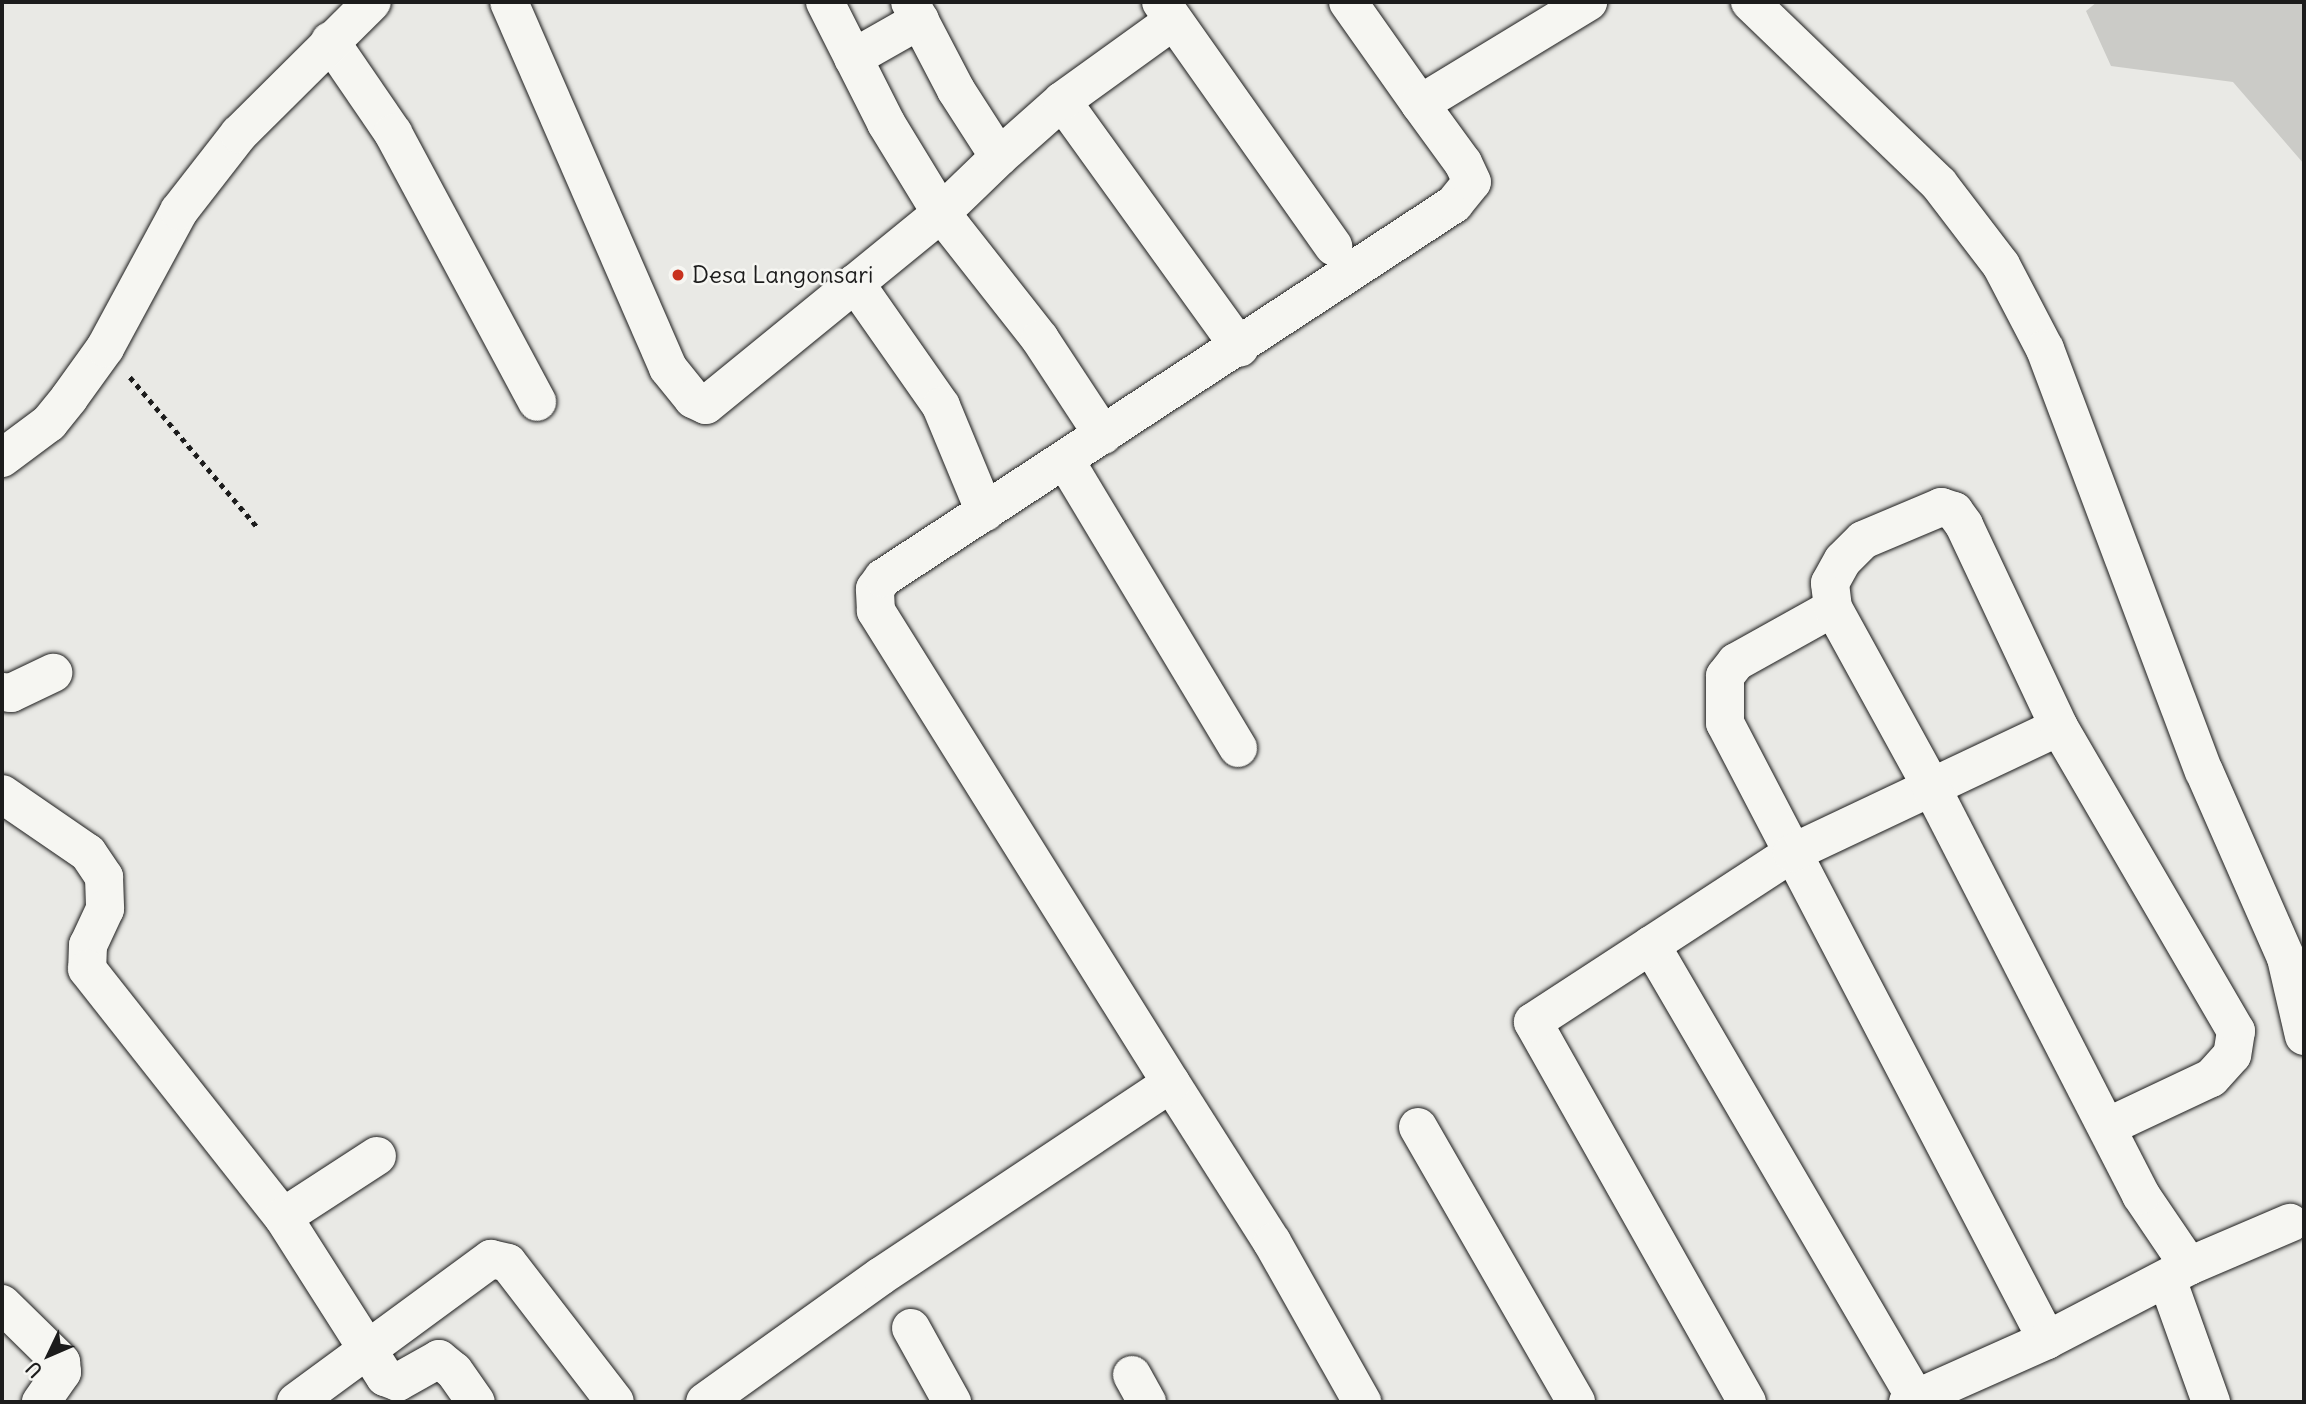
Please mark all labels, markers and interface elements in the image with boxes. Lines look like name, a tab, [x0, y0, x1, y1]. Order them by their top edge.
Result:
place label: Desa Langonsari	[692, 261, 873, 289]
marker: Desa Langonsari	[670, 267, 686, 283]
north arrow	[14, 1320, 84, 1390]
text: U	[21, 1357, 47, 1383]

